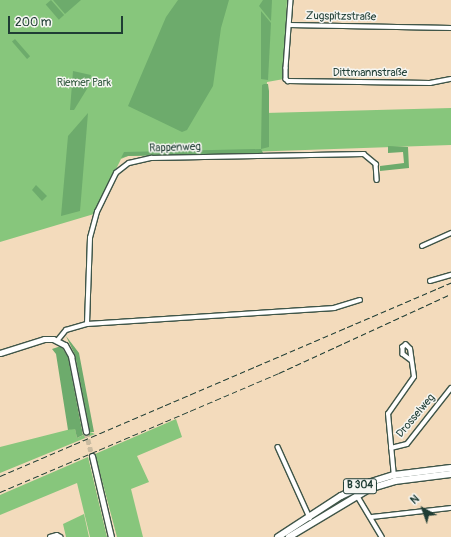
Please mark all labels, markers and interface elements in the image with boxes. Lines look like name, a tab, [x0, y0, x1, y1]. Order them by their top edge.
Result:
scale bar	[10, 8, 125, 34]
street label: Zugspitzstraße	[306, 10, 376, 24]
text: 200 m	[15, 15, 51, 30]
street label: Dittmannstraße	[333, 66, 407, 80]
park label: Riemer Park	[57, 76, 111, 90]
street label: Rappenweg	[149, 141, 201, 155]
street label: Drosselweg	[394, 392, 438, 440]
road number: B 304	[342, 478, 378, 494]
north arrow	[403, 489, 443, 529]
text: N	[408, 492, 422, 507]

